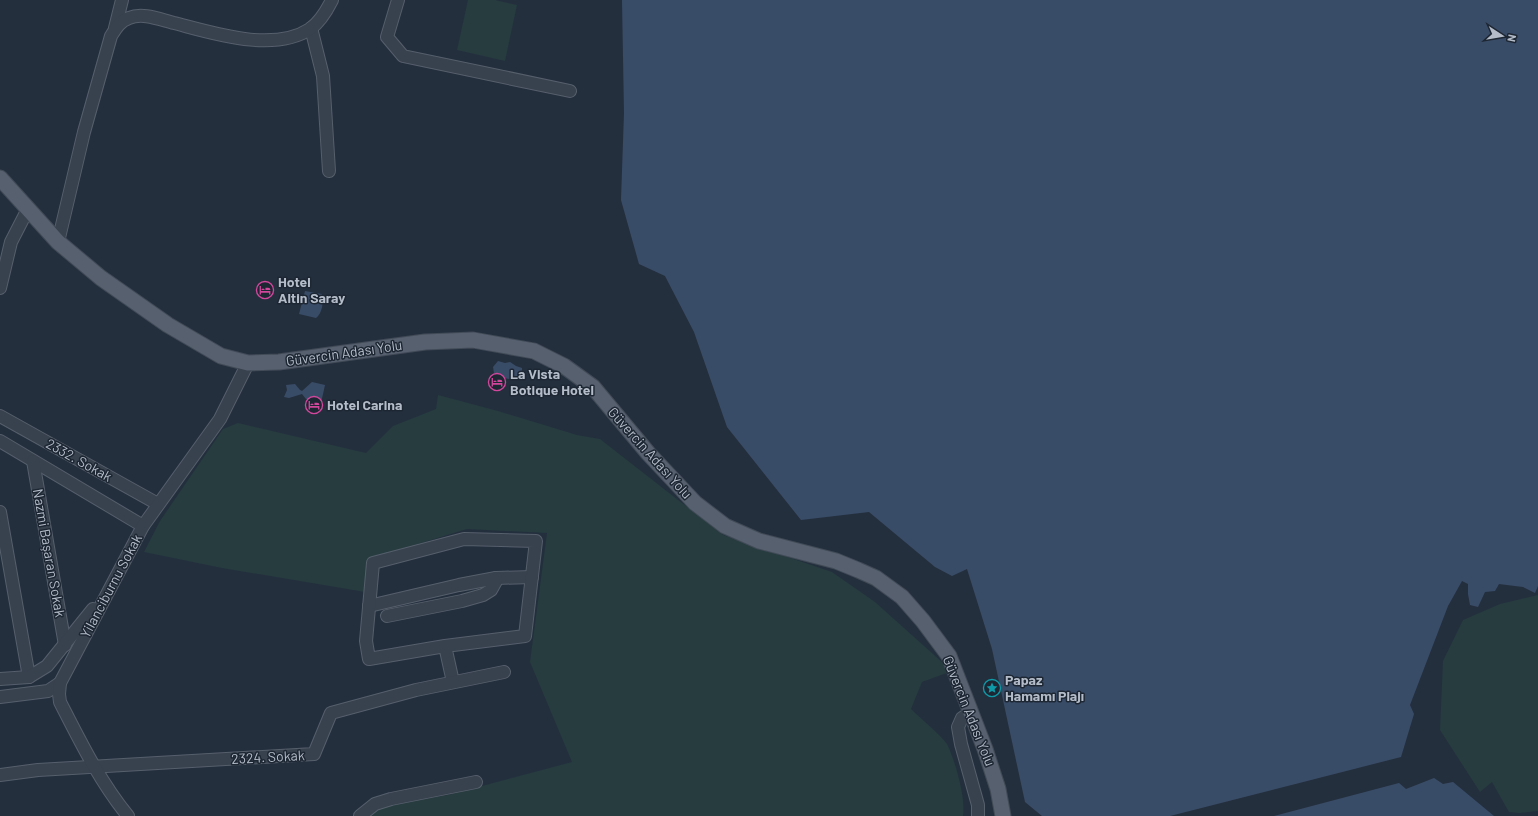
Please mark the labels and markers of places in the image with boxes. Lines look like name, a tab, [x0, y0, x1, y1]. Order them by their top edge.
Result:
place label: Hotel Altin Saray	[278, 273, 345, 306]
hotel icon: Hotel Altin Saray	[255, 280, 275, 300]
place label: La Vista Botique Hotel	[510, 365, 594, 398]
hotel icon: La Vista Botique Hotel	[487, 372, 507, 392]
hotel icon: Hotel Carina	[304, 395, 324, 415]
place label: Hotel Carina	[327, 396, 402, 413]
place label: Papaz Hamamı Plajı	[1005, 671, 1084, 704]
place icon: Papaz Hamamı Plajı	[982, 678, 1002, 698]

